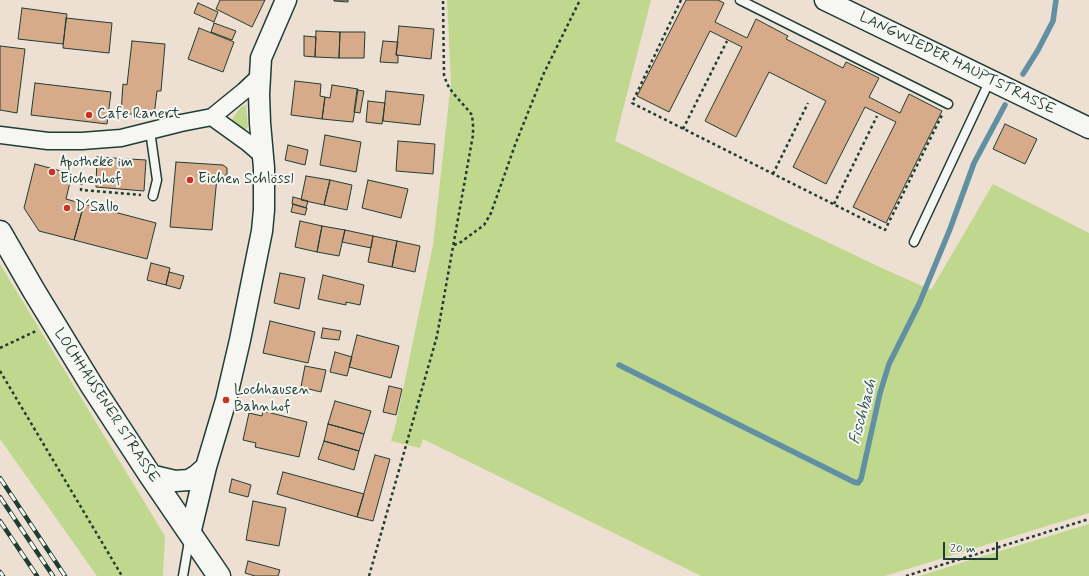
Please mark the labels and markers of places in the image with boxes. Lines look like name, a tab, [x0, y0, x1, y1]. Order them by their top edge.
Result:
place label: Cafe Ranert	[97, 106, 180, 124]
marker: Cafe Ranert	[84, 110, 94, 120]
place label: Apotheke im Eichenhof	[60, 154, 133, 189]
marker: Apotheke im Eichenhof	[47, 167, 57, 177]
place label: Eichen Schlössl	[198, 171, 293, 189]
marker: Eichen Schlössl	[185, 175, 195, 185]
place label: D´Sallo	[75, 199, 119, 217]
marker: D´Sallo	[62, 203, 72, 213]
place label: Lochhausen Bahnhof	[234, 382, 311, 417]
marker: Lochhausen Bahnhof	[221, 395, 231, 405]

